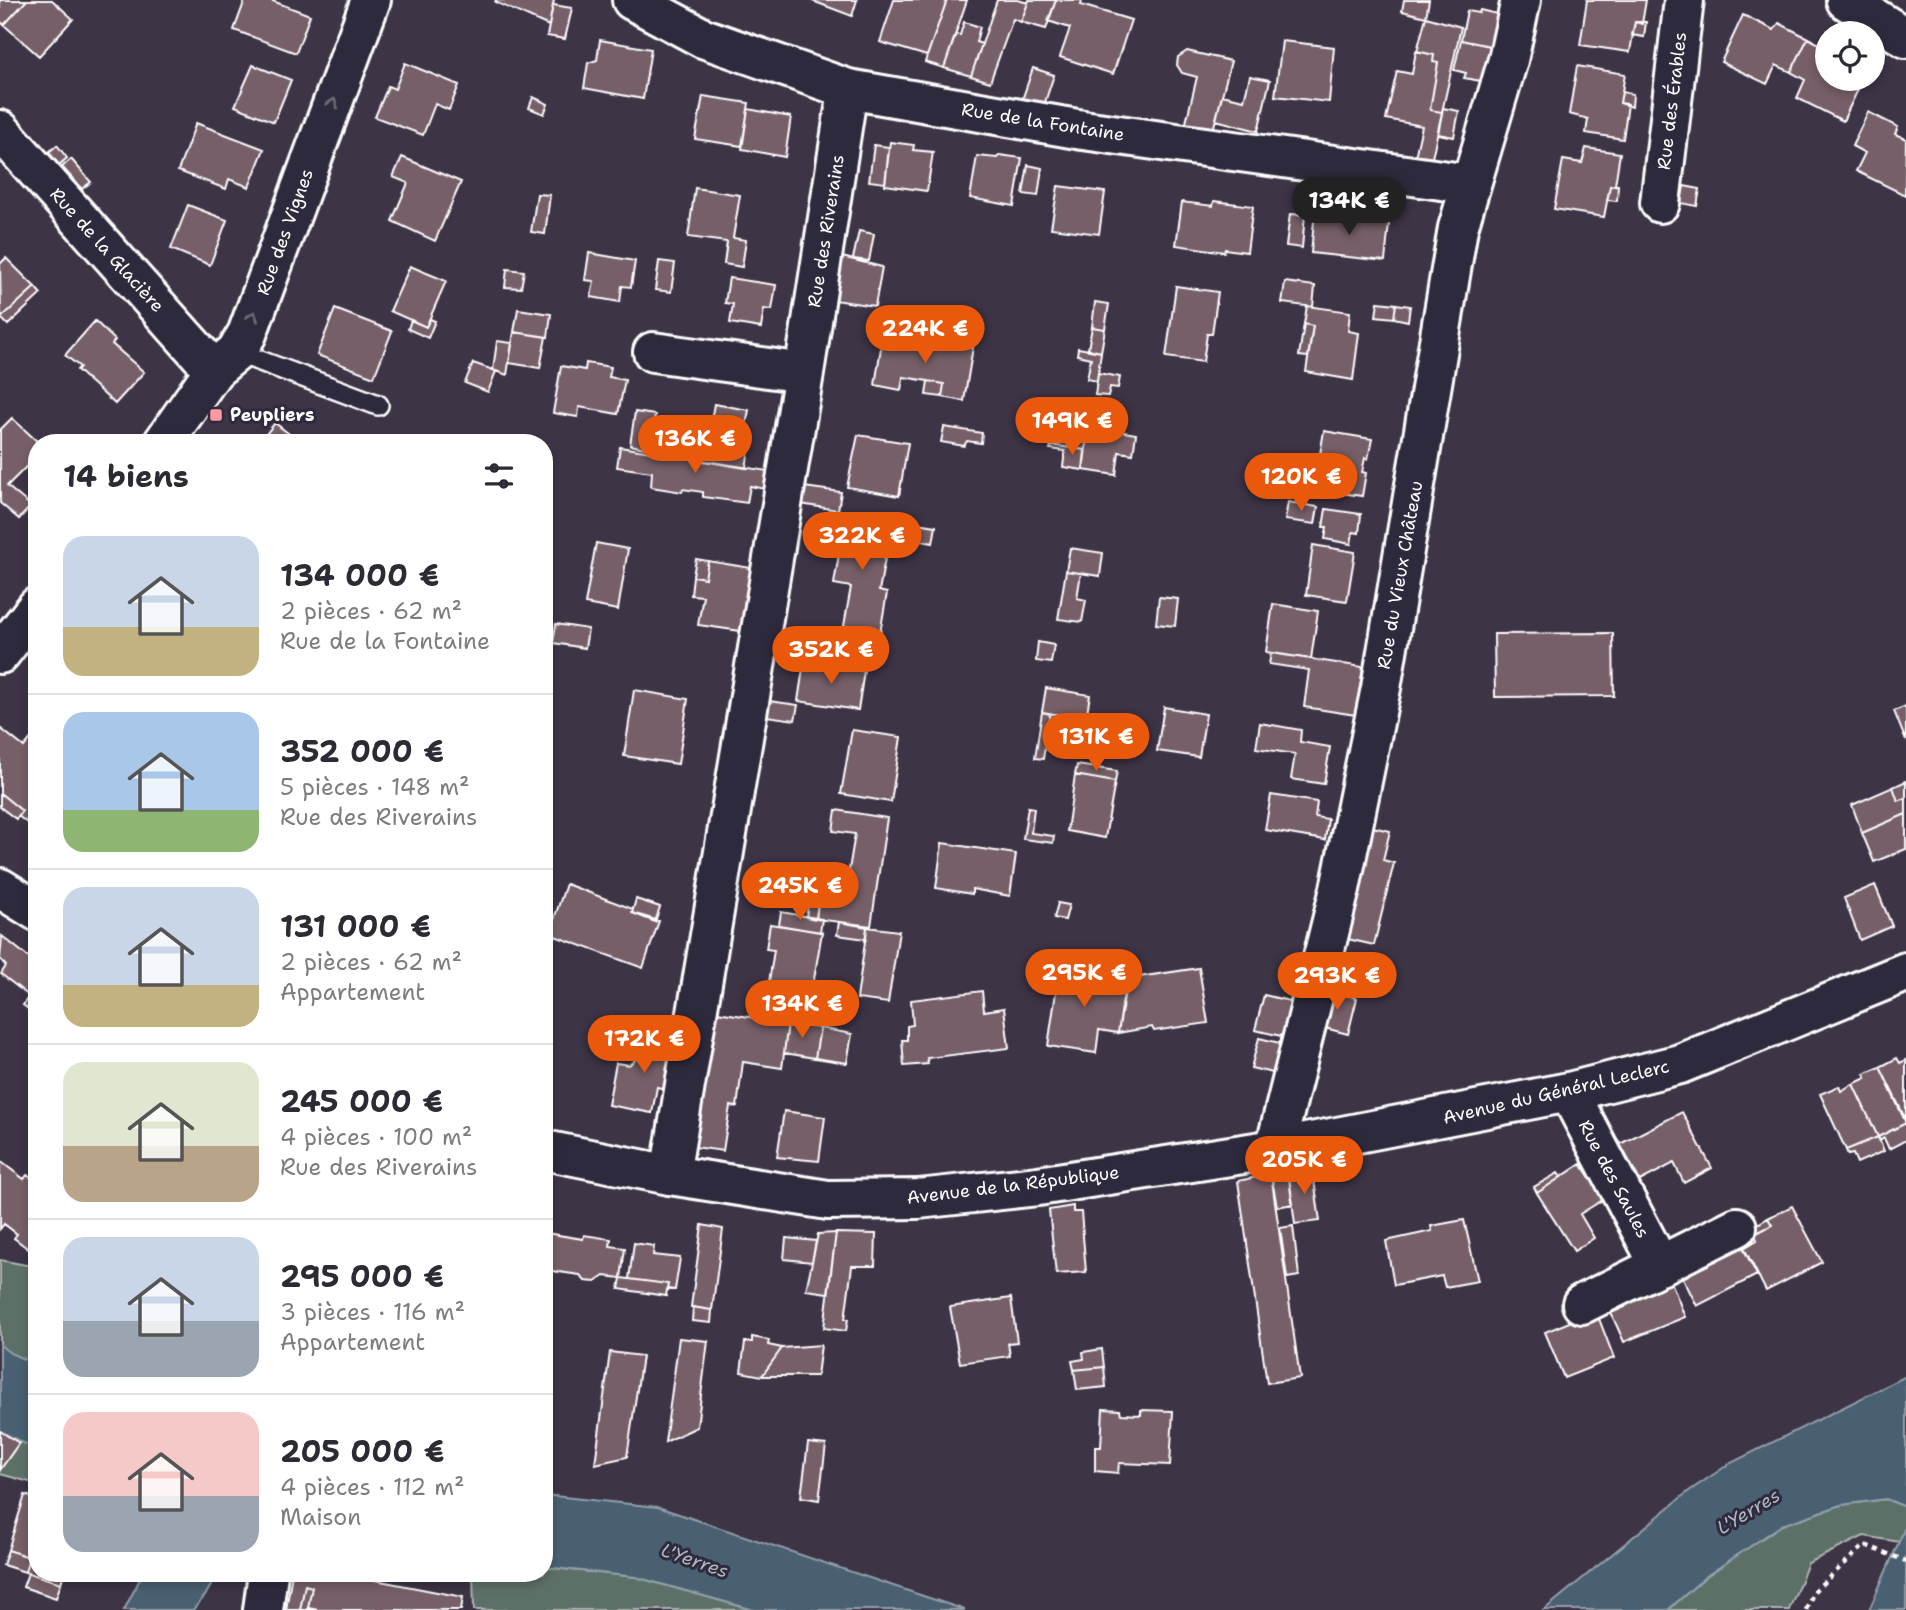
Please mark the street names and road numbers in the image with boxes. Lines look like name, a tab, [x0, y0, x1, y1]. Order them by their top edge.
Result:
street label: Rue des Érables	[1652, 31, 1692, 171]
street label: Rue de la Fontaine	[960, 97, 1126, 147]
street label: Rue des Riverains	[802, 153, 850, 309]
street label: Rue des Vignes	[251, 166, 319, 298]
street label: Rue de la Glacière	[45, 183, 169, 317]
street label: Rue du Vieux Château	[1372, 479, 1428, 671]
street label: Avenue du Général Leclerc	[1440, 1054, 1672, 1130]
street label: Rue des Saules	[1573, 1116, 1655, 1242]
street label: Avenue de la République	[905, 1160, 1121, 1210]

